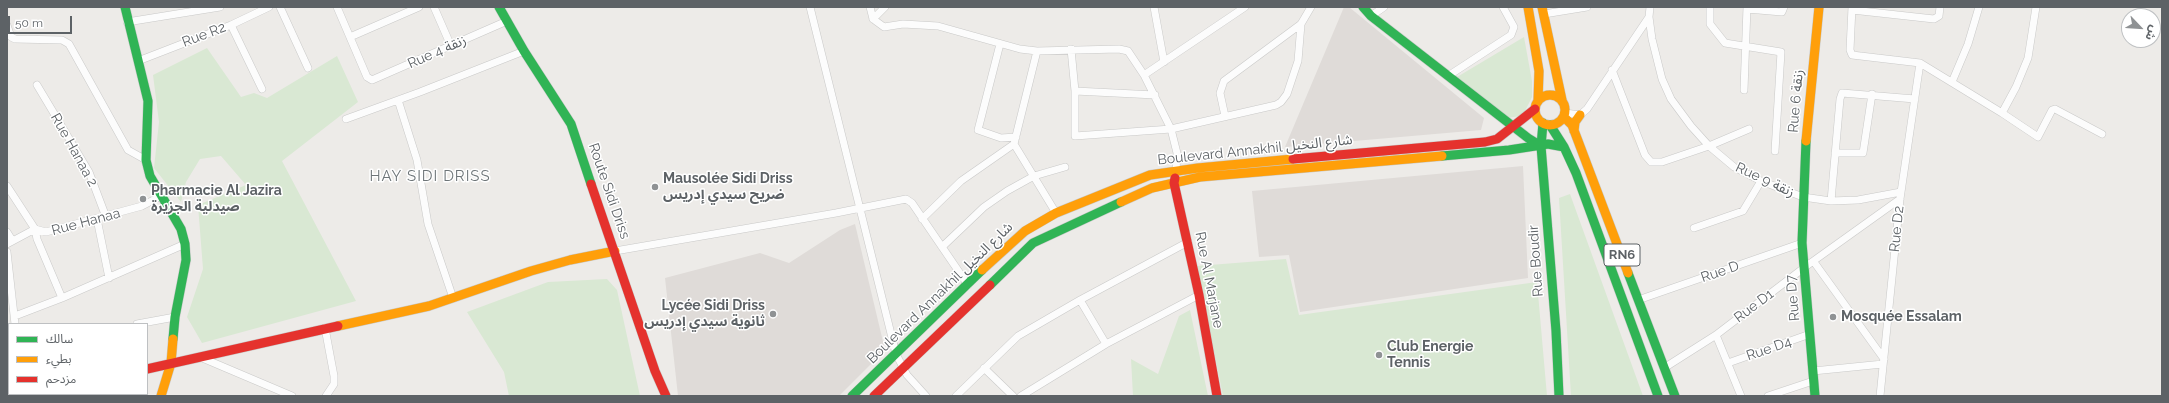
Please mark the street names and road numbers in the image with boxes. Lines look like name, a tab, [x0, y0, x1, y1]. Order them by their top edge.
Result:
street label: Rue R2	[180, 19, 228, 51]
street label: Rue 4 زنقة	[405, 32, 469, 72]
street label: Rue 6 زنقة	[1785, 69, 1807, 133]
street label: Rue Hanaa 2	[47, 110, 101, 190]
street label: Boulevard Annakhil شارع النخيل	[1157, 131, 1353, 169]
street label: Route Sidi Driss	[585, 141, 633, 241]
street label: Rue 9 زنقة	[1733, 159, 1797, 201]
street label: Rue Hanaa	[50, 205, 122, 239]
street label: Rue D2	[1886, 205, 1908, 253]
street label: Boulevard Annakhil شارع النخيل	[864, 219, 1016, 367]
street label: Rue Boudir	[1525, 225, 1547, 297]
street label: Rue Al Marjane	[1191, 230, 1227, 330]
road number: RN6	[1604, 244, 1640, 266]
street label: Rue D	[1699, 258, 1741, 286]
street label: Rue D7	[1783, 274, 1803, 322]
street label: Rue D1	[1731, 286, 1777, 326]
street label: Rue D4	[1744, 333, 1794, 365]

